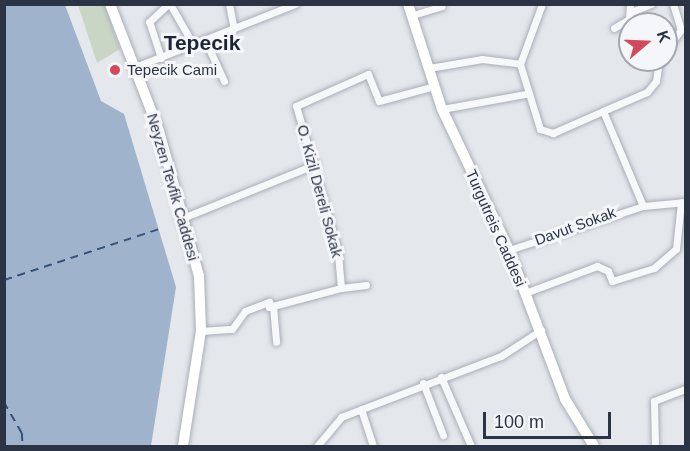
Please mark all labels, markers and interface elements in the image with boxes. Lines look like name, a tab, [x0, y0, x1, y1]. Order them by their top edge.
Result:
north arrow	[618, 12, 678, 72]
text: K	[654, 28, 674, 45]
district label: Tepecik	[164, 30, 240, 56]
place label: Tepecik Cami	[127, 61, 217, 79]
marker: Tepecik Cami	[108, 63, 122, 77]
street label: Neyzen Tevfik Caddesi	[143, 111, 203, 263]
street label: O. Kizil Dereli Sokak	[294, 123, 346, 259]
street label: Turgutreis Caddesi	[462, 167, 530, 289]
street label: Davut Sokak	[532, 203, 618, 249]
scale bar	[486, 400, 614, 438]
text: 100 m	[494, 412, 544, 432]

